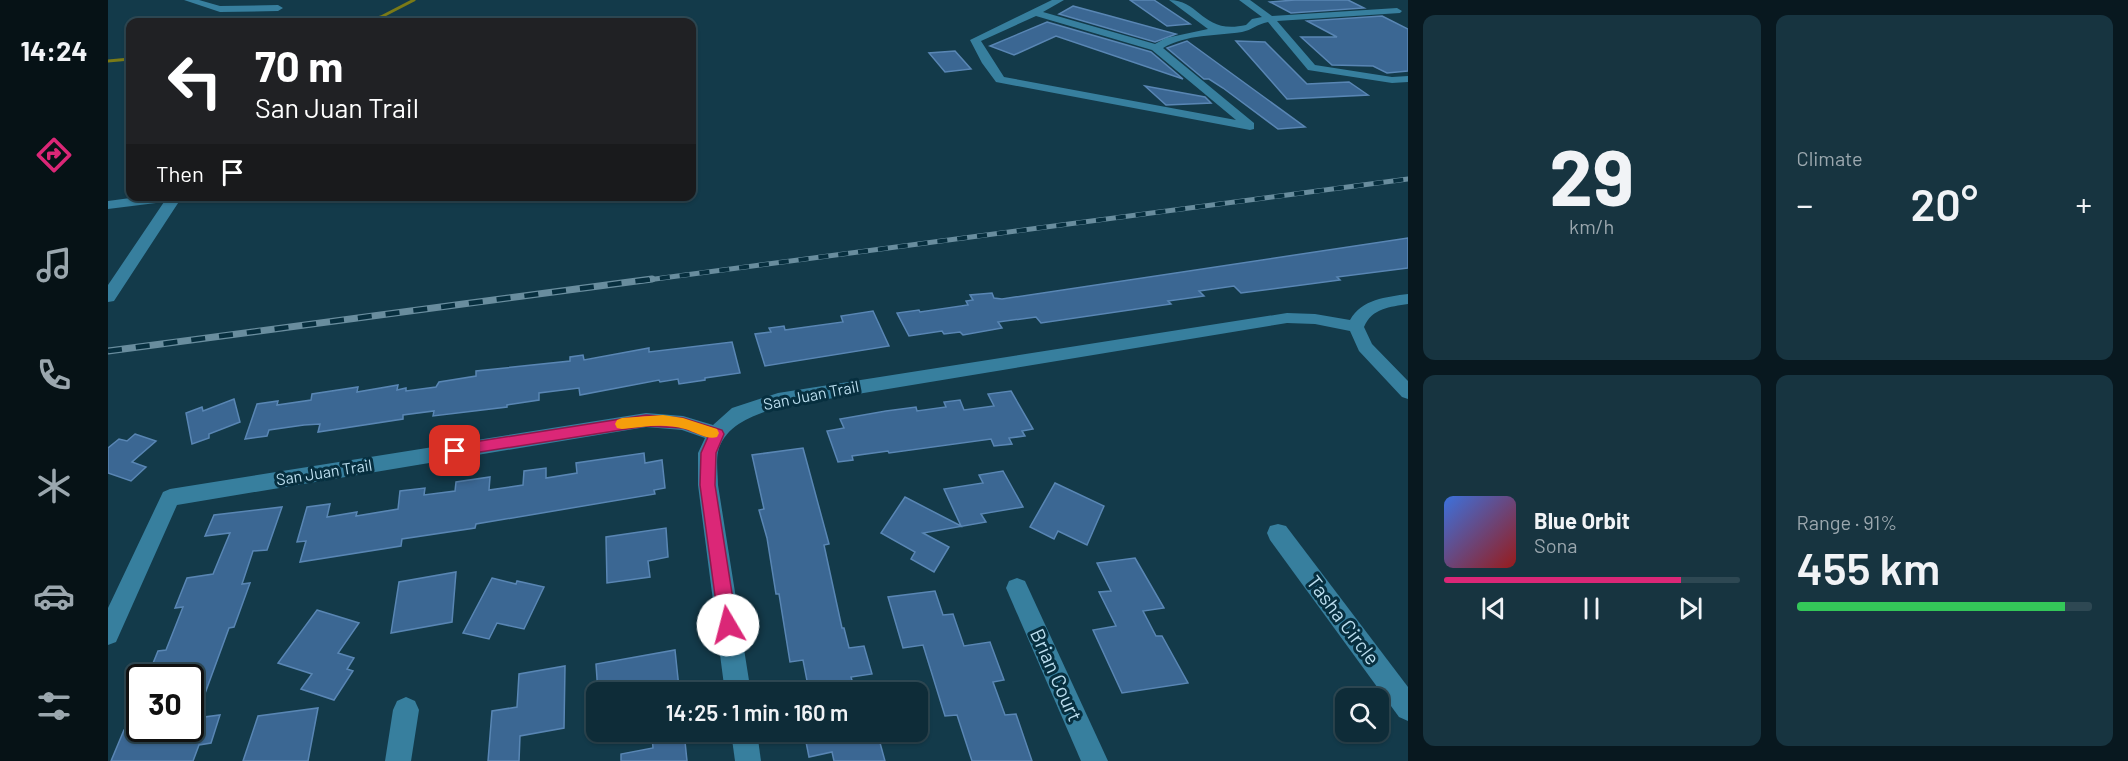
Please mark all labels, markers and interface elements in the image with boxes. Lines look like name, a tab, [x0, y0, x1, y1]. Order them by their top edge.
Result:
text: 14:24	[20, 34, 88, 66]
text: 70 m	[255, 40, 343, 90]
icon: left	[156, 42, 234, 120]
text: San Juan Trail	[255, 91, 419, 123]
text: 29	[1549, 128, 1634, 222]
icon: directions	[33, 134, 75, 176]
text: Climate	[1797, 146, 1863, 170]
icon: arrive	[216, 156, 249, 189]
text: Then	[156, 160, 204, 186]
text: 20°	[1911, 176, 1978, 230]
text: −	[1797, 184, 1813, 224]
text: +	[2076, 184, 2092, 224]
text: km/h	[1569, 214, 1614, 238]
icon: music	[33, 244, 75, 286]
icon: phone	[33, 354, 75, 396]
street label: San Juan Trail	[761, 376, 860, 413]
pin	[429, 425, 480, 476]
icon: arrive	[438, 434, 471, 467]
street label: San Juan Trail	[274, 455, 373, 488]
icon: climate	[33, 465, 75, 507]
text: Blue Orbit	[1534, 507, 1630, 533]
text: Range · 91%	[1797, 510, 1897, 534]
text: Sona	[1534, 533, 1578, 557]
text: 455 km	[1797, 540, 1940, 594]
street label: Tasha Circle	[1302, 570, 1385, 669]
icon: car	[33, 575, 75, 617]
icon: previous	[1477, 592, 1510, 625]
icon: pause	[1575, 592, 1608, 625]
icon: next	[1674, 592, 1707, 625]
position arrow	[696, 593, 760, 657]
street label: Brian Court	[1026, 625, 1088, 724]
speed limit sign: 30	[126, 664, 204, 742]
icon: filters	[33, 685, 75, 727]
map controls	[1335, 688, 1389, 742]
button: search	[1335, 688, 1389, 742]
text: 14:25 · 1 min · 160 m	[666, 699, 848, 725]

